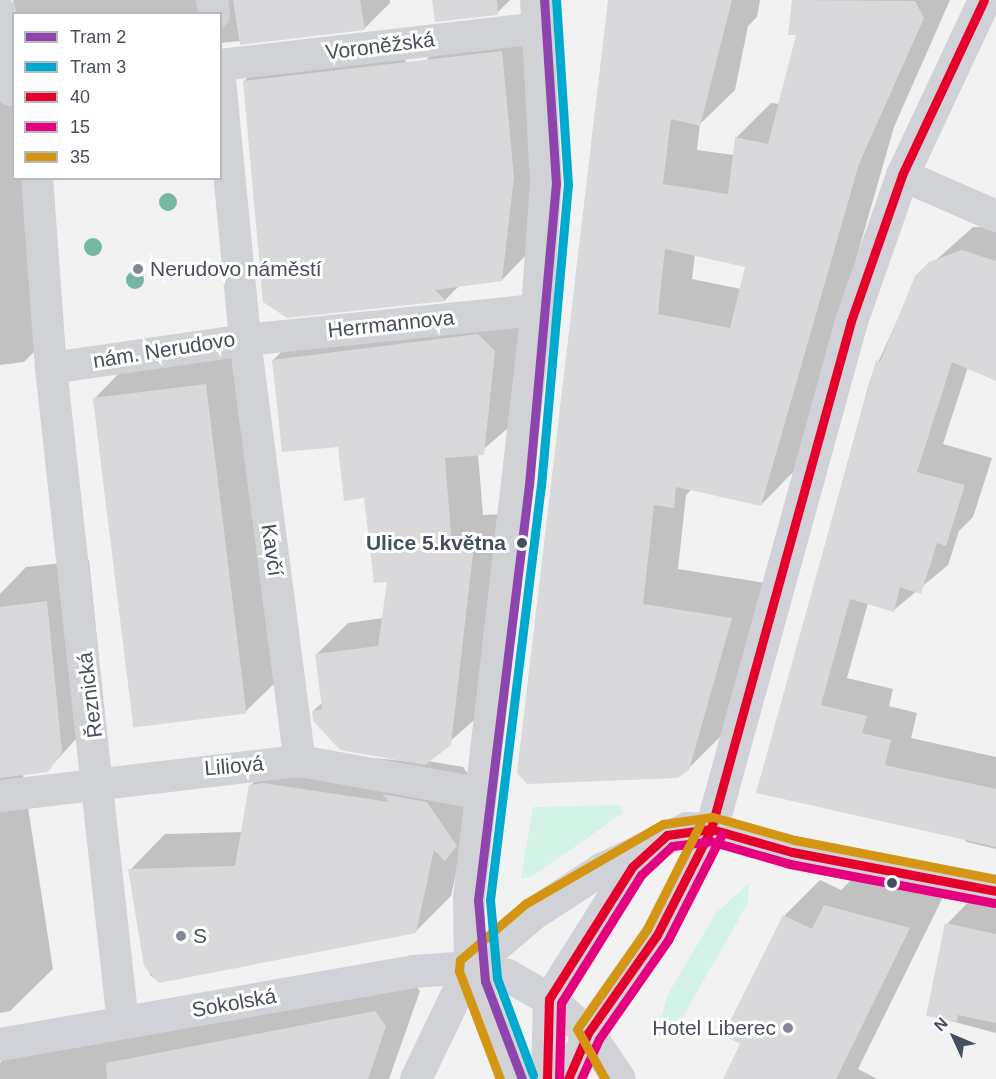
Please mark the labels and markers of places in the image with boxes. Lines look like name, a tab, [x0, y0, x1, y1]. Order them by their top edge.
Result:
place label: Nerudovo náměstí	[150, 256, 322, 282]
marker: Nerudovo náměstí	[131, 262, 145, 276]
place label: Ulice 5.května	[366, 530, 506, 556]
marker: Ulice 5.května	[511, 532, 533, 554]
unlabelled marker	[886, 877, 898, 889]
place label: S	[193, 923, 207, 949]
marker: S	[174, 929, 188, 943]
place label: Hotel Liberec	[652, 1015, 776, 1041]
marker: Hotel Liberec	[781, 1021, 795, 1035]

